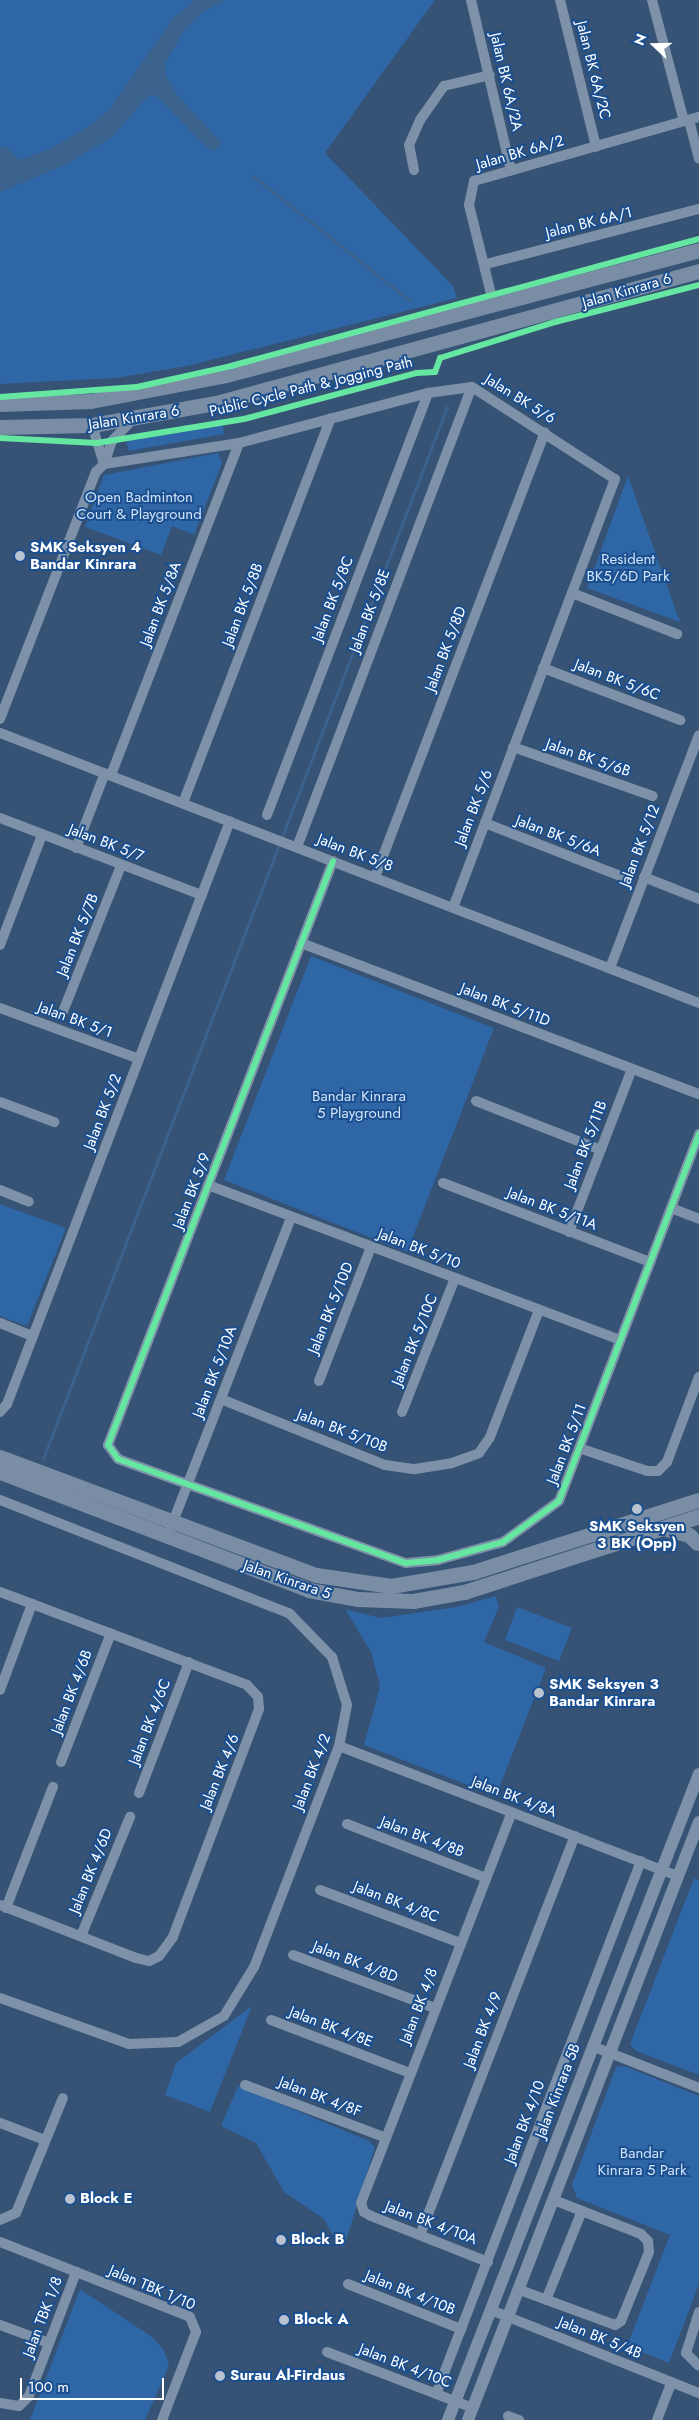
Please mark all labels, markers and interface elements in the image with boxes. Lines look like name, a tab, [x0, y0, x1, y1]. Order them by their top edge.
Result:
street label: Jalan BK 6A/2C	[572, 19, 614, 121]
north arrow	[629, 20, 679, 70]
street label: Jalan BK 6A/2A	[486, 31, 526, 133]
text: N	[629, 31, 651, 48]
street label: Jalan BK 6A/2	[474, 132, 566, 174]
street label: Jalan BK 6A/1	[544, 204, 634, 242]
street label: Jalan Kinrara 6	[580, 270, 674, 312]
street label: Public Cycle Path & Jogging Path	[208, 353, 414, 421]
street label: Jalan BK 5/6	[481, 370, 559, 428]
street label: Jalan Kinrara 6	[87, 402, 181, 434]
park label: Open Badminton Court & Playground	[76, 488, 202, 523]
place label: SMK Seksyen 4 Bandar Kinrara	[30, 538, 141, 573]
marker: SMK Seksyen 4 Bandar Kinrara	[14, 550, 26, 562]
park label: Resident BK5/6D Park	[586, 550, 670, 585]
street label: Jalan BK 5/8C	[308, 554, 358, 644]
street label: Jalan BK 5/8A	[137, 559, 185, 649]
street label: Jalan BK 5/8B	[219, 561, 267, 649]
street label: Jalan BK 5/8E	[346, 567, 394, 655]
street label: Jalan BK 5/8D	[422, 604, 470, 694]
street label: Jalan BK 5/6C	[572, 655, 662, 705]
street label: Jalan BK 5/6B	[543, 735, 633, 781]
street label: Jalan BK 5/6	[451, 767, 497, 849]
street label: Jalan BK 5/12	[616, 802, 664, 890]
street label: Jalan BK 5/6A	[513, 811, 603, 861]
street label: Jalan BK 5/7	[66, 820, 146, 866]
street label: Jalan BK 5/8	[315, 830, 395, 876]
street label: Jalan BK 5/7B	[53, 891, 103, 979]
street label: Jalan BK 5/11D	[457, 980, 553, 1030]
street label: Jalan BK 5/1	[35, 998, 115, 1042]
street label: Jalan BK 5/2	[80, 1071, 126, 1153]
park label: Bandar Kinrara 5 Playground	[312, 1087, 406, 1122]
street label: Jalan BK 5/11B	[561, 1098, 611, 1192]
street label: Jalan BK 5/9	[169, 1150, 215, 1232]
street label: Jalan BK 5/11A	[505, 1184, 599, 1234]
street label: Jalan BK 5/10	[375, 1225, 463, 1273]
street label: Jalan BK 5/10D	[304, 1260, 358, 1356]
street label: Jalan BK 5/10C	[388, 1291, 442, 1389]
street label: Jalan BK 5/10A	[189, 1323, 241, 1421]
street label: Jalan BK 5/11	[543, 1401, 591, 1487]
street label: Jalan BK 5/10B	[294, 1405, 390, 1457]
marker: SMK Seksyen 3 BK (Opp)	[631, 1503, 643, 1515]
place label: SMK Seksyen 3 BK (Opp)	[589, 1517, 685, 1552]
street label: Jalan Kinrara 5	[241, 1557, 333, 1603]
street label: Jalan BK 4/6B	[48, 1647, 96, 1737]
place label: SMK Seksyen 3 Bandar Kinrara	[549, 1675, 659, 1710]
street label: Jalan BK 4/6C	[125, 1676, 175, 1768]
marker: SMK Seksyen 3 Bandar Kinrara	[533, 1687, 545, 1699]
street label: Jalan BK 4/6	[197, 1731, 243, 1813]
street label: Jalan BK 4/2	[289, 1731, 335, 1813]
street label: Jalan BK 4/8A	[469, 1773, 559, 1821]
street label: Jalan BK 4/8B	[378, 1813, 466, 1861]
street label: Jalan BK 4/6D	[66, 1826, 116, 1916]
street label: Jalan BK 4/8C	[351, 1877, 441, 1927]
street label: Jalan BK 4/8D	[310, 1937, 400, 1987]
street label: Jalan BK 4/8	[396, 1965, 442, 2047]
street label: Jalan BK 4/9	[460, 1989, 506, 2071]
street label: Jalan BK 4/8E	[287, 2003, 375, 2051]
street label: Jalan Kinrara 5B	[532, 2041, 584, 2141]
street label: Jalan BK 4/8F	[276, 2073, 364, 2121]
street label: Jalan BK 4/10	[501, 2078, 549, 2166]
park label: Bandar Kinrara 5 Park	[597, 2144, 687, 2179]
place label: Block E	[80, 2190, 132, 2208]
marker: Block E	[64, 2193, 76, 2205]
street label: Jalan BK 4/10A	[382, 2197, 480, 2249]
place label: Block B	[291, 2231, 344, 2249]
marker: Block B	[275, 2234, 287, 2246]
street label: Jalan TBK 1/10	[106, 2262, 198, 2314]
street label: Jalan BK 4/10B	[362, 2267, 458, 2319]
street label: Jalan TBK 1/8	[19, 2274, 67, 2360]
place label: Block A	[294, 2311, 348, 2329]
street label: Jalan BK 5/4B	[556, 2313, 644, 2363]
marker: Block A	[278, 2314, 290, 2326]
street label: Jalan BK 4/10C	[356, 2340, 454, 2392]
place label: Surau Al-Firdaus	[230, 2367, 345, 2385]
scale bar	[22, 2368, 166, 2400]
marker: Surau Al-Firdaus	[214, 2370, 226, 2382]
text: 100 m	[28, 2376, 69, 2398]

